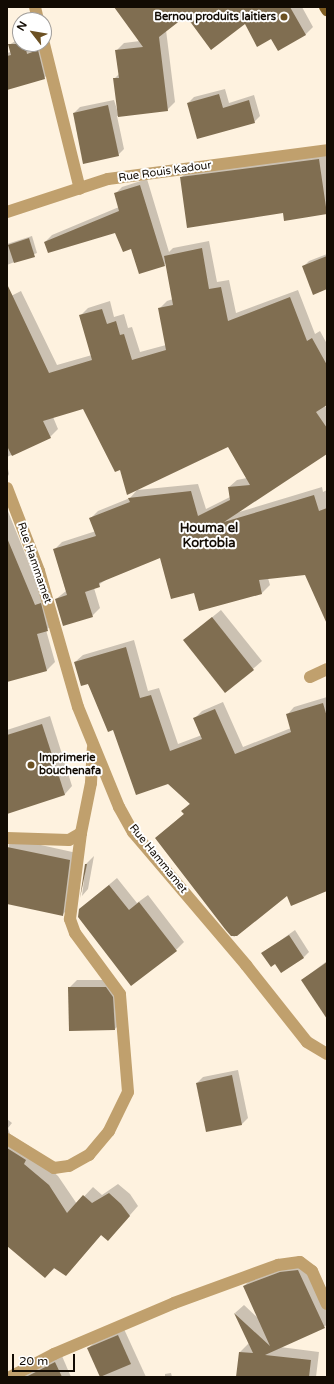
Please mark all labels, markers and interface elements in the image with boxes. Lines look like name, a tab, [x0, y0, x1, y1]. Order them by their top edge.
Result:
place label: Bernou produits laitiers	[154, 10, 276, 24]
north arrow	[12, 12, 52, 52]
marker: Bernou produits laitiers	[279, 12, 289, 22]
text: N	[14, 19, 30, 33]
street label: Rue Rouis Kadour	[118, 159, 212, 185]
street label: Rue Hammamet	[14, 521, 54, 605]
district label: Houma el Kortobia	[180, 521, 238, 552]
place label: Imprimerie bouchenafa	[39, 752, 101, 778]
marker: Imprimerie bouchenafa	[26, 760, 36, 770]
street label: Rue Hammamet	[126, 822, 190, 896]
scale bar	[14, 1346, 77, 1372]
text: 20 m	[19, 1354, 48, 1368]

